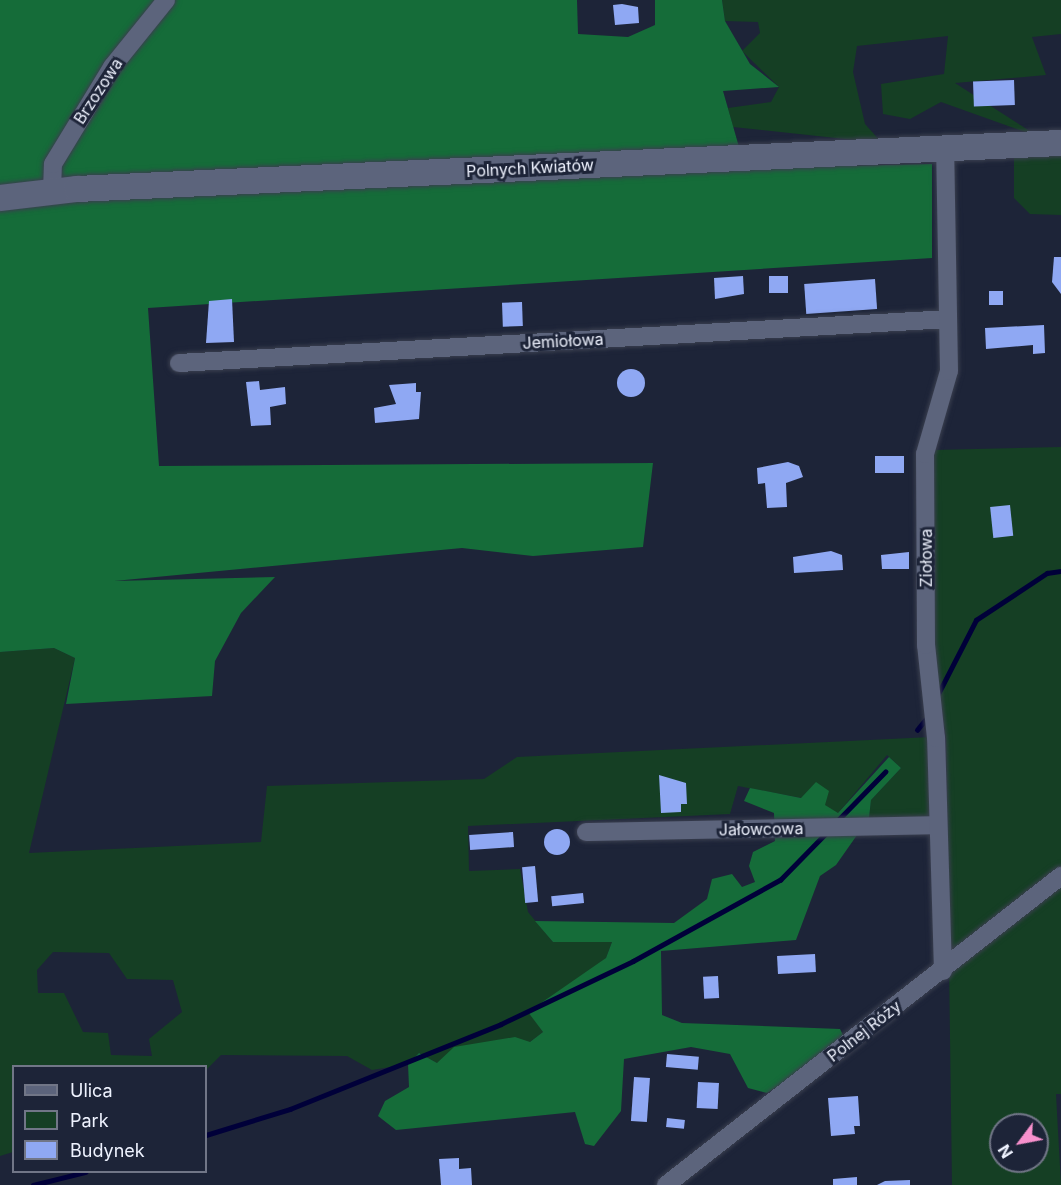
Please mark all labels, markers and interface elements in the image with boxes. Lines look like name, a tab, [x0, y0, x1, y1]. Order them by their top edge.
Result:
street label: Brzozowa	[70, 55, 126, 127]
street label: Polnych Kwiatów	[466, 155, 594, 181]
street label: Jemiołowa	[522, 329, 604, 353]
street label: Ziołowa	[916, 529, 936, 587]
street label: Jałowcowa	[719, 819, 803, 839]
street label: Polnej Róży	[823, 996, 905, 1066]
legend	[12, 1065, 207, 1173]
text: Ulica	[70, 1080, 113, 1101]
text: Park	[70, 1110, 109, 1131]
north arrow	[989, 1113, 1049, 1173]
text: Budynek	[70, 1140, 145, 1161]
text: N	[994, 1141, 1017, 1162]

